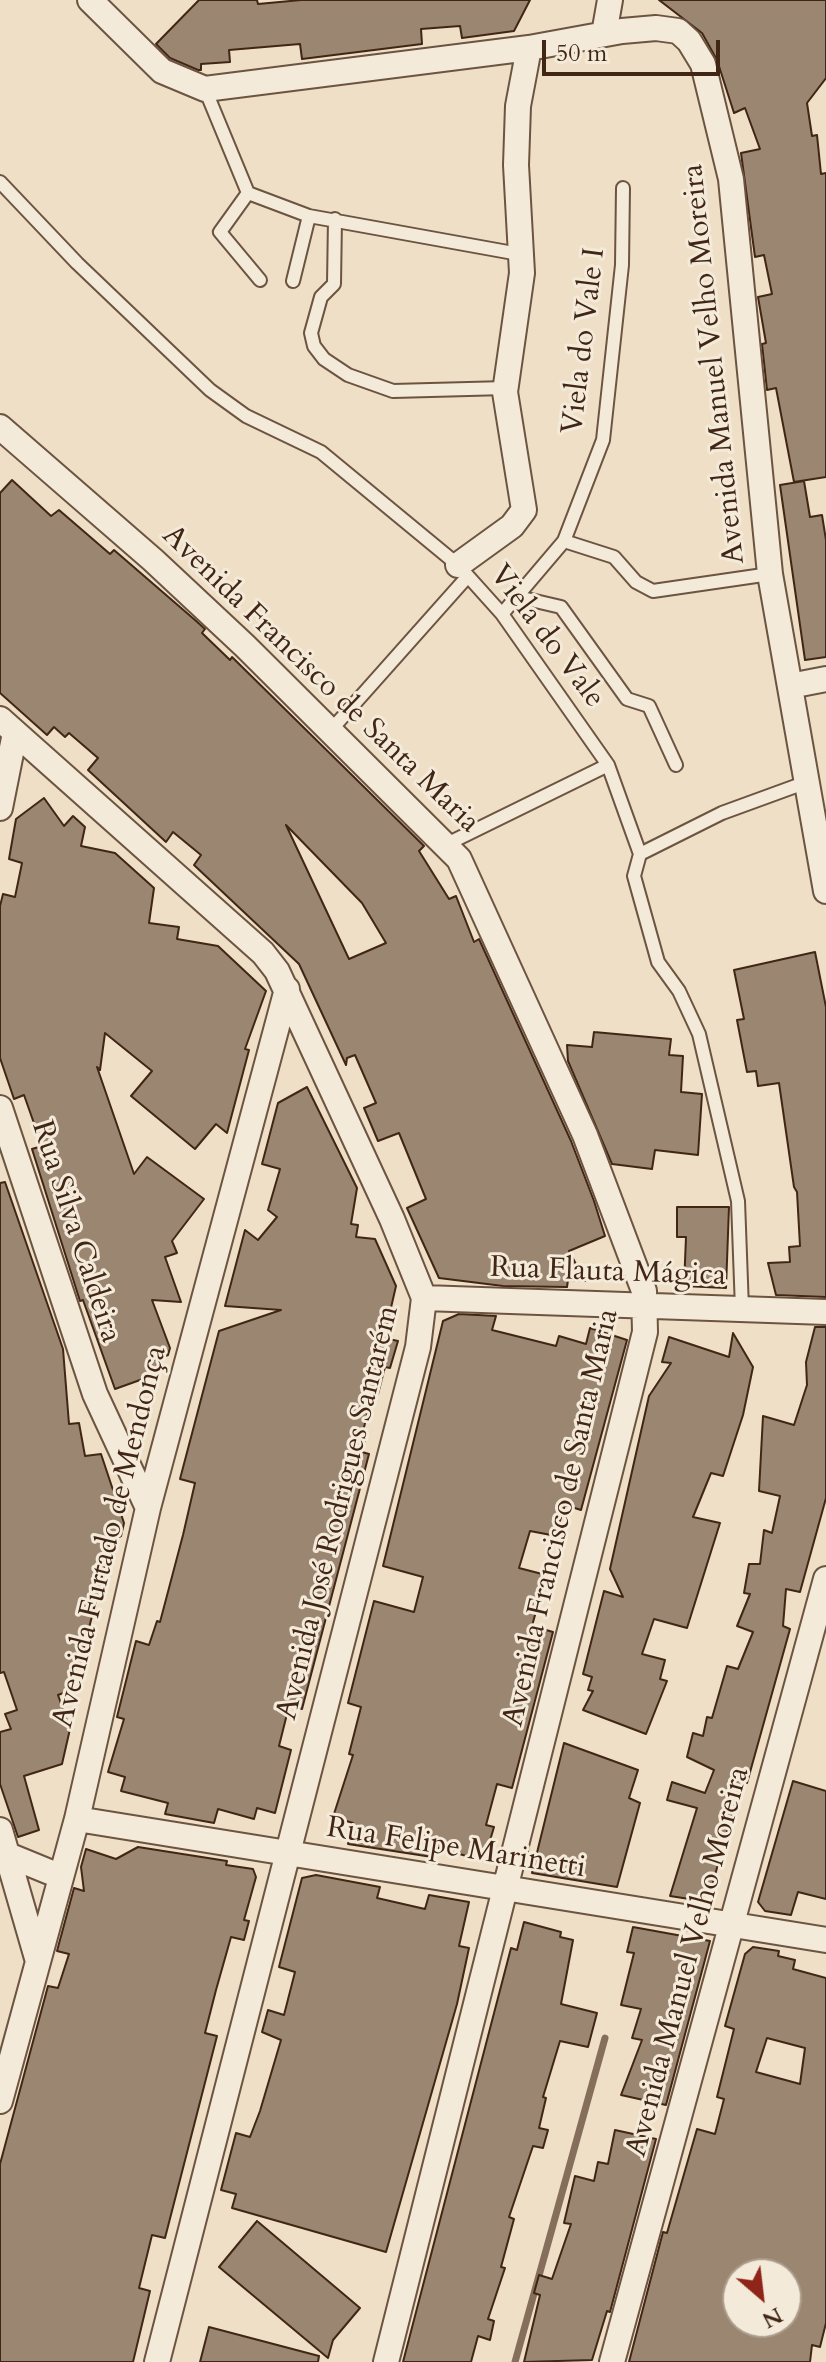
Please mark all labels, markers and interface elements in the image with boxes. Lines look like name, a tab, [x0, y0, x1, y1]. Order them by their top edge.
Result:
scale bar	[546, 24, 724, 74]
text: 50 m	[556, 37, 607, 70]
street label: Avenida Manuel Velho Moreira	[676, 162, 754, 566]
street label: Viela do Vale I	[556, 246, 614, 436]
street label: Avenida Francisco de Santa Maria	[154, 519, 486, 841]
street label: Viela do Vale	[481, 559, 611, 715]
street label: Rua Silva Caldeira	[22, 1117, 128, 1347]
street label: Rua Flauta Mágica	[489, 1251, 727, 1295]
street label: Avenida José Rodrigues Santarém	[270, 1302, 408, 1724]
street label: Avenida Francisco de Santa Maria	[496, 1306, 628, 1730]
street label: Avenida Furtado de Mendonça	[46, 1342, 176, 1732]
street label: Avenida Manuel Velho Moreira	[620, 1763, 758, 2161]
street label: Rua Felipe Marinetti	[324, 1811, 588, 1887]
north arrow	[722, 2258, 802, 2338]
text: N	[757, 2300, 788, 2335]

